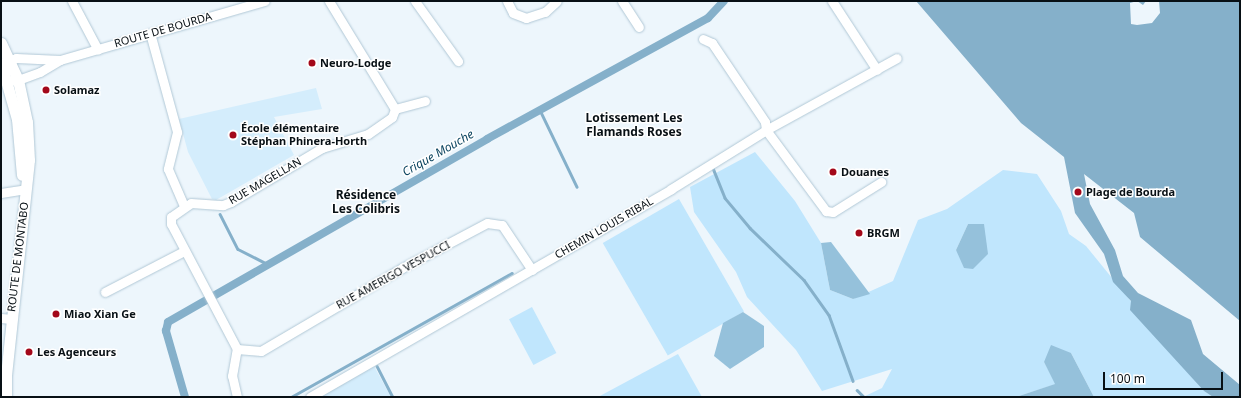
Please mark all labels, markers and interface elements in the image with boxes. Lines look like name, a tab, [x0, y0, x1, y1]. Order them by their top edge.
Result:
street label: ROUTE DE BOURDA	[113, 10, 213, 50]
place label: Neuro-Lodge	[320, 56, 391, 70]
marker: Neuro-Lodge	[307, 58, 317, 68]
place label: Solamaz	[54, 83, 100, 97]
marker: Solamaz	[41, 85, 51, 95]
district label: Lotissement Les Flamands Roses	[585, 111, 683, 139]
place label: École élémentaire Stéphan Phinera-Horth	[241, 122, 367, 148]
water label: Crique Mouche	[400, 127, 476, 179]
marker: École élémentaire Stéphan Phinera-Horth	[228, 130, 238, 140]
street label: RUE MAGELLAN	[226, 155, 304, 207]
place label: Douanes	[841, 165, 889, 179]
marker: Douanes	[828, 167, 838, 177]
place label: Plage de Bourda	[1086, 185, 1175, 199]
marker: Plage de Bourda	[1073, 187, 1083, 197]
district label: Résidence Les Colibris	[332, 188, 400, 216]
street label: CHEMIN LOUIS RIBAL	[552, 194, 656, 262]
street label: ROUTE DE MONTABO	[5, 201, 31, 313]
place label: BRGM	[867, 226, 900, 240]
marker: BRGM	[854, 228, 864, 238]
street label: RUE AMERIGO VESPUCCI	[334, 238, 452, 312]
place label: Miao Xian Ge	[64, 307, 136, 321]
marker: Miao Xian Ge	[51, 309, 61, 319]
place label: Les Agenceurs	[37, 345, 116, 359]
marker: Les Agenceurs	[24, 347, 34, 357]
scale bar	[1105, 364, 1225, 390]
text: 100 m	[1110, 370, 1145, 387]

